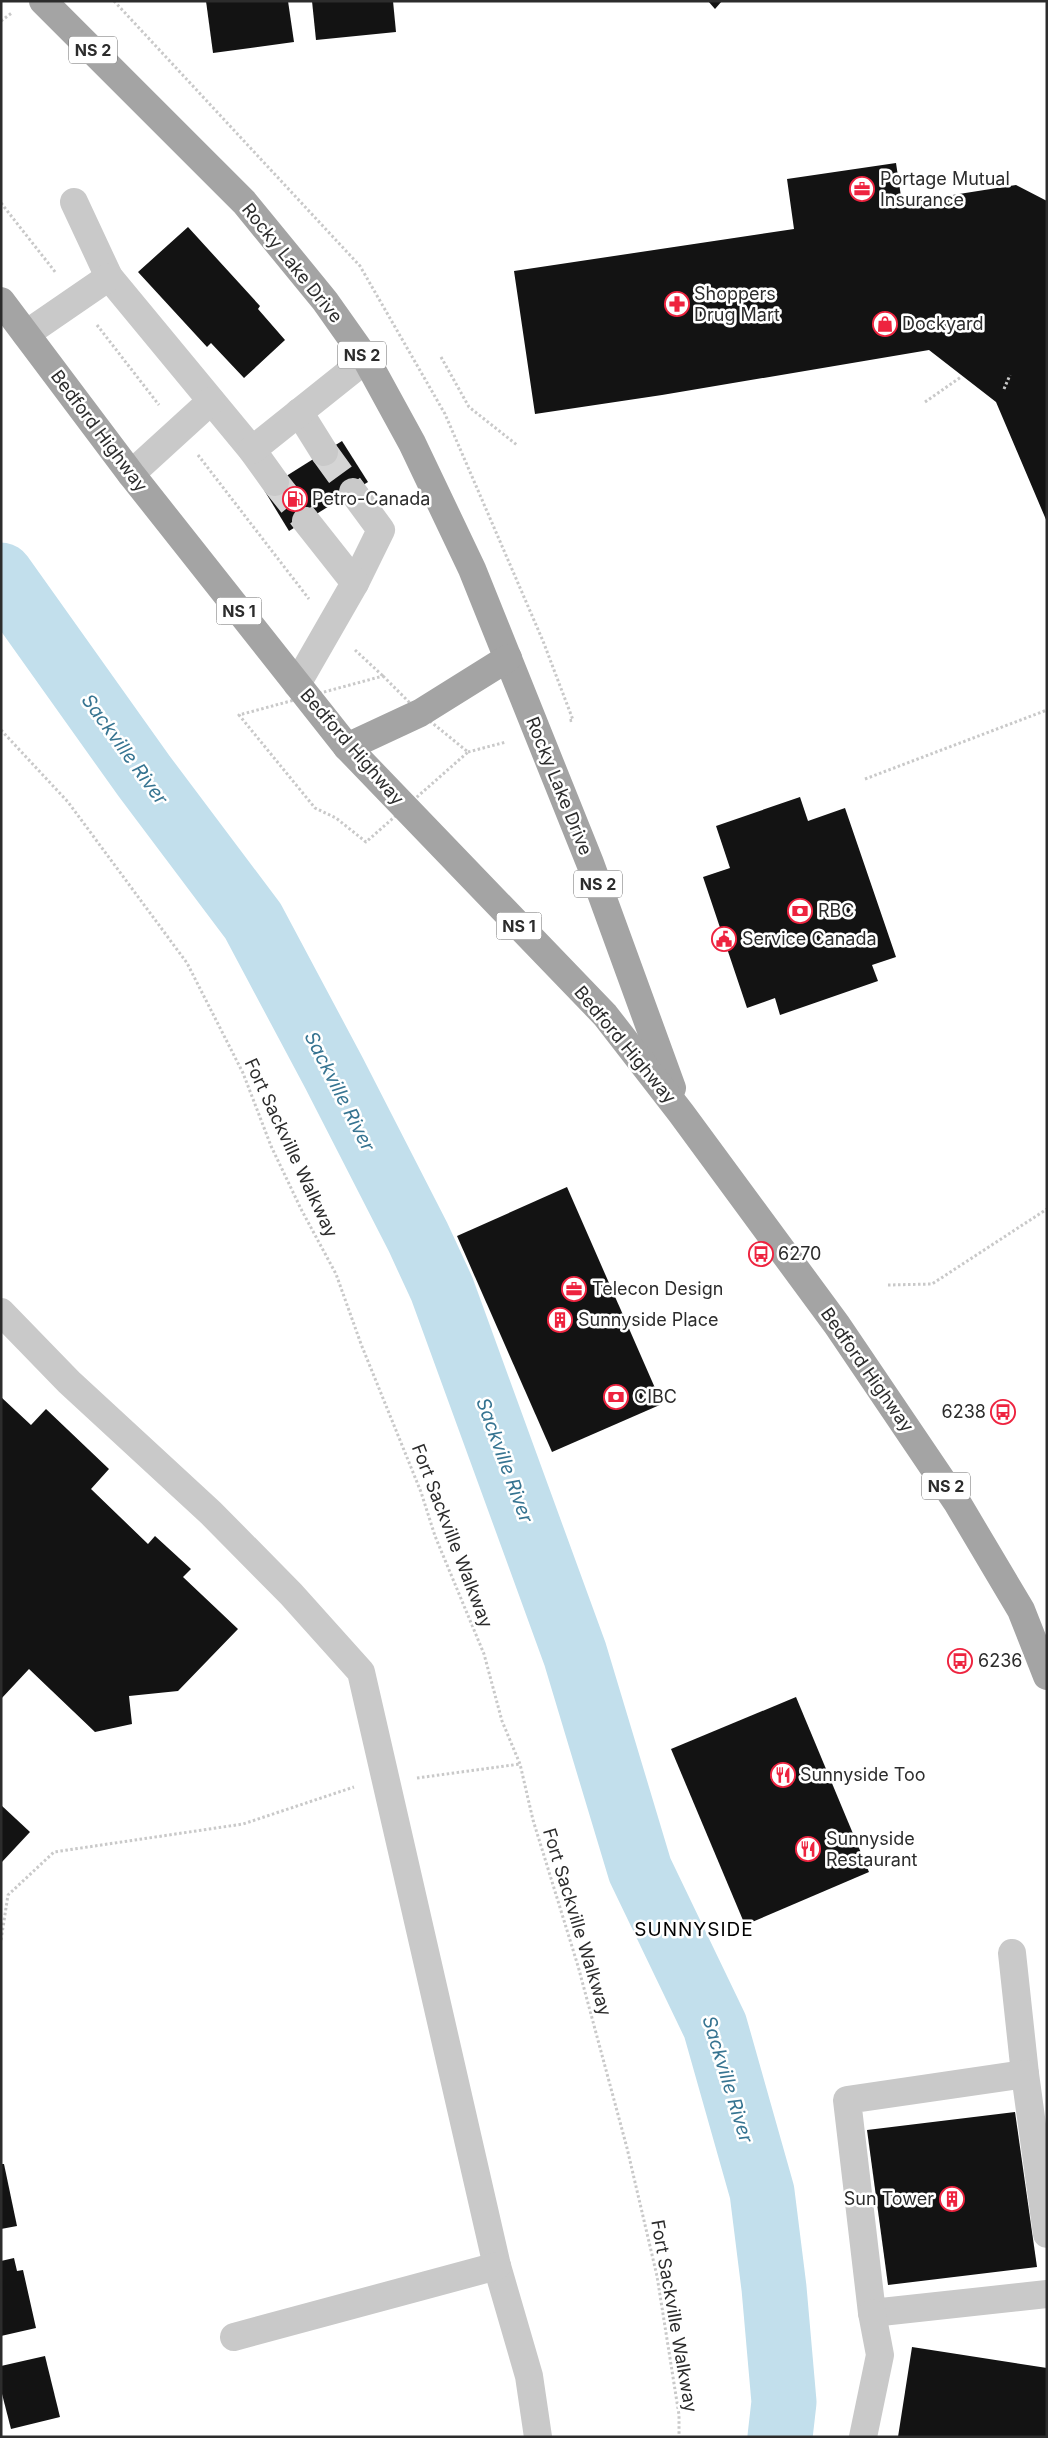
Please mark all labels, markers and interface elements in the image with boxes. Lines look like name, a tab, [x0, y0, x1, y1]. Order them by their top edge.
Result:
road number: NS 2	[69, 36, 117, 64]
place label: Portage Mutual Insurance	[880, 168, 1010, 210]
office icon: Portage Mutual Insurance	[849, 176, 875, 202]
street label: Rocky Lake Drive	[238, 199, 347, 327]
place label: Shoppers Drug Mart	[694, 283, 780, 325]
pharmacy icon: Shoppers Drug Mart	[664, 291, 690, 317]
shop icon: Dockyard	[872, 311, 898, 337]
place label: Dockyard	[902, 313, 984, 334]
road number: NS 2	[338, 342, 386, 368]
street label: Bedford Highway	[47, 366, 152, 496]
fuel station icon: Petro-Canada	[282, 486, 308, 512]
place label: Petro-Canada	[312, 488, 430, 509]
road number: NS 1	[216, 598, 262, 624]
street label: Bedford Highway	[296, 684, 408, 809]
water label: Sackville River	[77, 689, 173, 810]
street label: Rocky Lake Drive	[522, 714, 597, 858]
road number: NS 2	[574, 871, 622, 898]
bank icon: RBC	[787, 898, 813, 924]
place label: RBC	[818, 900, 855, 921]
road number: NS 1	[496, 912, 542, 939]
public building icon: Service Canada	[711, 926, 737, 952]
place label: Service Canada	[742, 928, 877, 949]
street label: Bedford Highway	[570, 982, 681, 1108]
water label: Sackville River	[300, 1028, 380, 1156]
street label: Fort Sackville Walkway	[241, 1055, 342, 1241]
bus stop icon: 6270	[748, 1241, 774, 1267]
place label: 6270	[778, 1243, 821, 1264]
office icon: Telecon Design	[561, 1276, 587, 1302]
place label: Telecon Design	[592, 1278, 723, 1299]
street label: Bedford Highway	[817, 1304, 918, 1436]
building icon: Sunnyside Place	[547, 1307, 573, 1333]
place label: Sunnyside Place	[578, 1309, 719, 1330]
bank icon: CIBC	[603, 1384, 629, 1410]
place label: CIBC	[634, 1386, 677, 1407]
water label: Sackville River	[471, 1395, 538, 1527]
bus stop icon: 6238	[990, 1399, 1016, 1425]
place label: 6238	[942, 1401, 986, 1422]
street label: Fort Sackville Walkway	[408, 1441, 497, 1631]
road number: NS 2	[922, 1472, 970, 1500]
bus stop icon: 6236	[947, 1648, 973, 1674]
place label: 6236	[978, 1650, 1022, 1671]
restaurant icon: Sunnyside Too	[770, 1762, 796, 1788]
place label: Sunnyside Too	[800, 1764, 926, 1785]
street label: Fort Sackville Walkway	[539, 1825, 616, 2018]
place label: Sunnyside Restaurant	[826, 1828, 918, 1870]
restaurant icon: Sunnyside Restaurant	[795, 1836, 821, 1862]
district label: SUNNYSIDE	[634, 1918, 754, 1941]
water label: Sackville River	[697, 2013, 758, 2146]
building icon: Sun Tower	[939, 2186, 965, 2212]
place label: Sun Tower	[844, 2188, 934, 2209]
street label: Fort Sackville Walkway	[647, 2218, 702, 2414]

